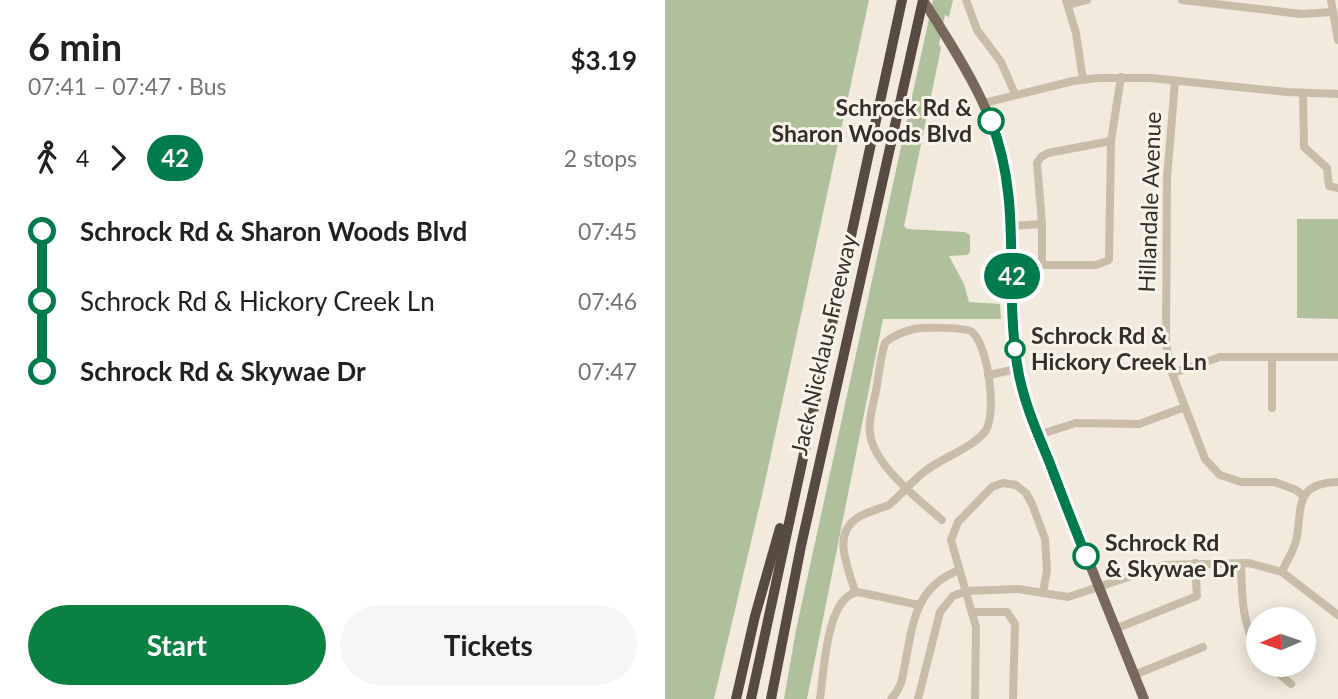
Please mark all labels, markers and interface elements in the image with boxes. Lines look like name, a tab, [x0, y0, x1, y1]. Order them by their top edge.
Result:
text: 6 min	[28, 23, 122, 69]
text: $3.19	[571, 44, 637, 76]
text: 07:41 – 07:47 · Bus	[28, 72, 227, 100]
place label: Schrock Rd & Sharon Woods Blvd	[772, 93, 972, 147]
marker: Schrock Rd & Sharon Woods Blvd	[978, 108, 1004, 134]
street label: Hillandale Avenue	[1132, 111, 1166, 293]
icon: walk	[28, 139, 66, 177]
icon: forward	[99, 139, 137, 177]
text: 42	[161, 143, 189, 172]
text: 4	[76, 144, 89, 172]
text: 2 stops	[564, 144, 637, 172]
text: Schrock Rd & Sharon Woods Blvd	[80, 215, 467, 247]
text: 07:45	[578, 217, 637, 245]
street label: Jack Nicklaus Freeway	[784, 232, 862, 458]
line badge: 42	[981, 253, 1043, 299]
text: 42	[998, 261, 1026, 290]
text: Schrock Rd & Hickory Creek Ln	[80, 285, 435, 317]
text: 07:46	[578, 287, 637, 315]
place label: Schrock Rd & Hickory Creek Ln	[1031, 321, 1207, 375]
marker: Schrock Rd & Hickory Creek Ln	[1005, 339, 1025, 359]
text: Schrock Rd & Skywae Dr	[80, 355, 366, 387]
text: 07:47	[578, 357, 637, 385]
place label: Schrock Rd & Skywae Dr	[1105, 528, 1238, 582]
marker: Schrock Rd & Skywae Dr	[1073, 543, 1099, 569]
button: Start	[28, 605, 326, 685]
button: Tickets	[340, 605, 637, 685]
north arrow	[1246, 607, 1316, 677]
map controls	[1246, 607, 1316, 677]

